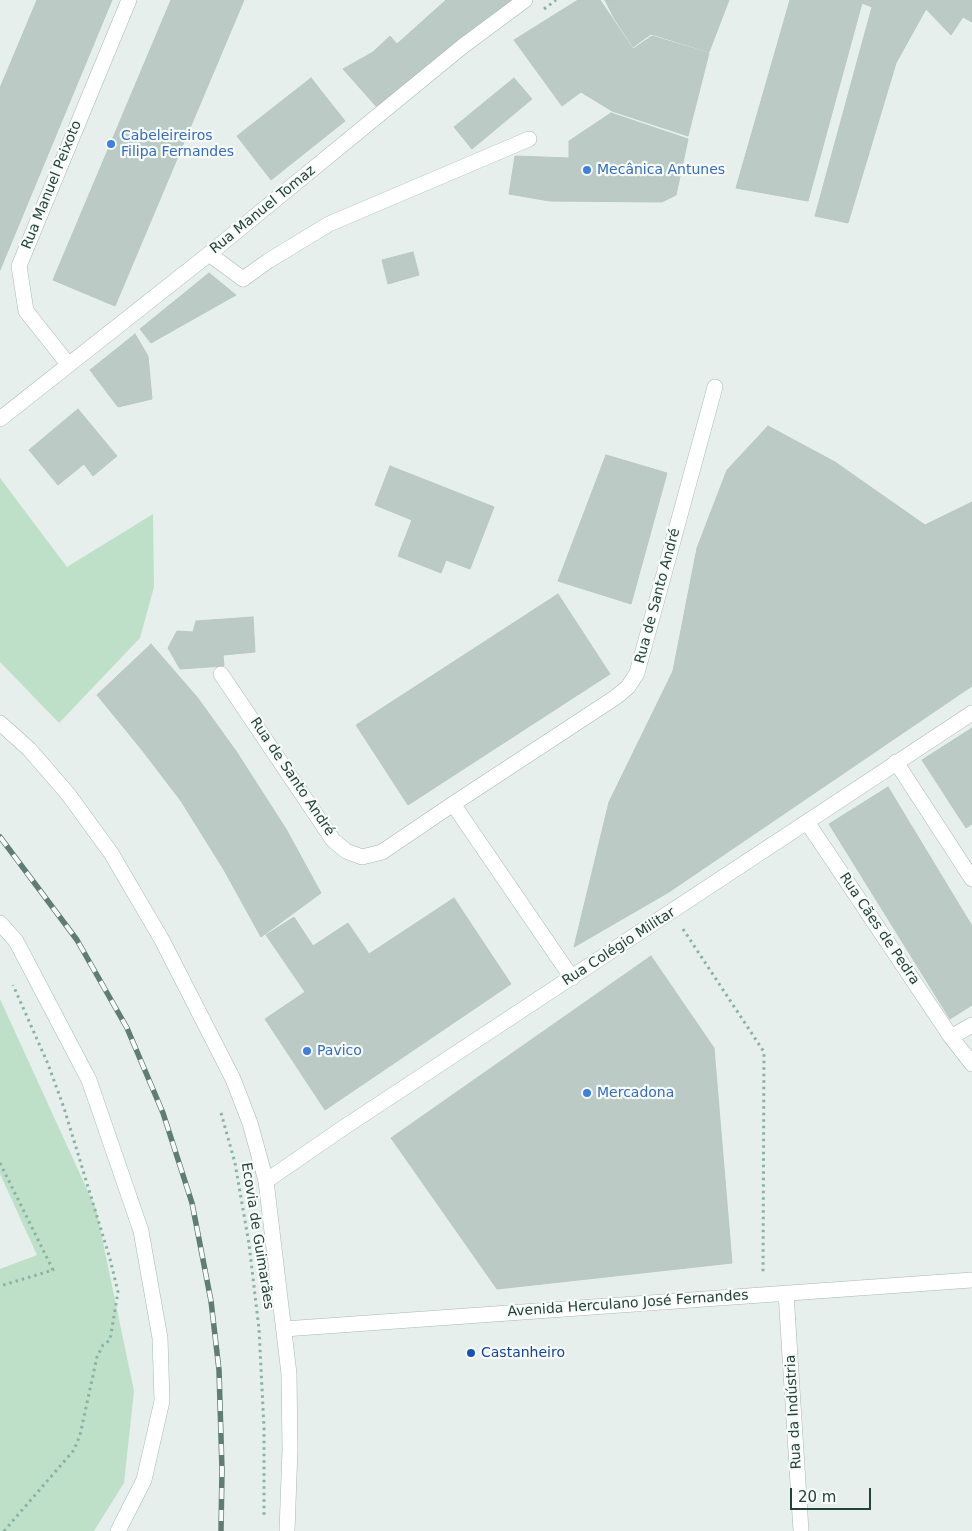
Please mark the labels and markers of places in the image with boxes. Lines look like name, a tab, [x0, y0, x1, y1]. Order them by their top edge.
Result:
place label: Cabeleireiros Filipa Fernandes	[121, 128, 234, 160]
marker: Cabeleireiros Filipa Fernandes	[105, 138, 117, 150]
place label: Mecânica Antunes	[597, 162, 725, 178]
marker: Mecânica Antunes	[581, 164, 593, 176]
place label: Pavico	[317, 1043, 362, 1059]
marker: Pavico	[301, 1045, 313, 1057]
place label: Mercadona	[597, 1085, 674, 1101]
marker: Mercadona	[581, 1087, 593, 1099]
place label: Castanheiro	[481, 1345, 565, 1361]
marker: Castanheiro	[465, 1347, 477, 1359]

